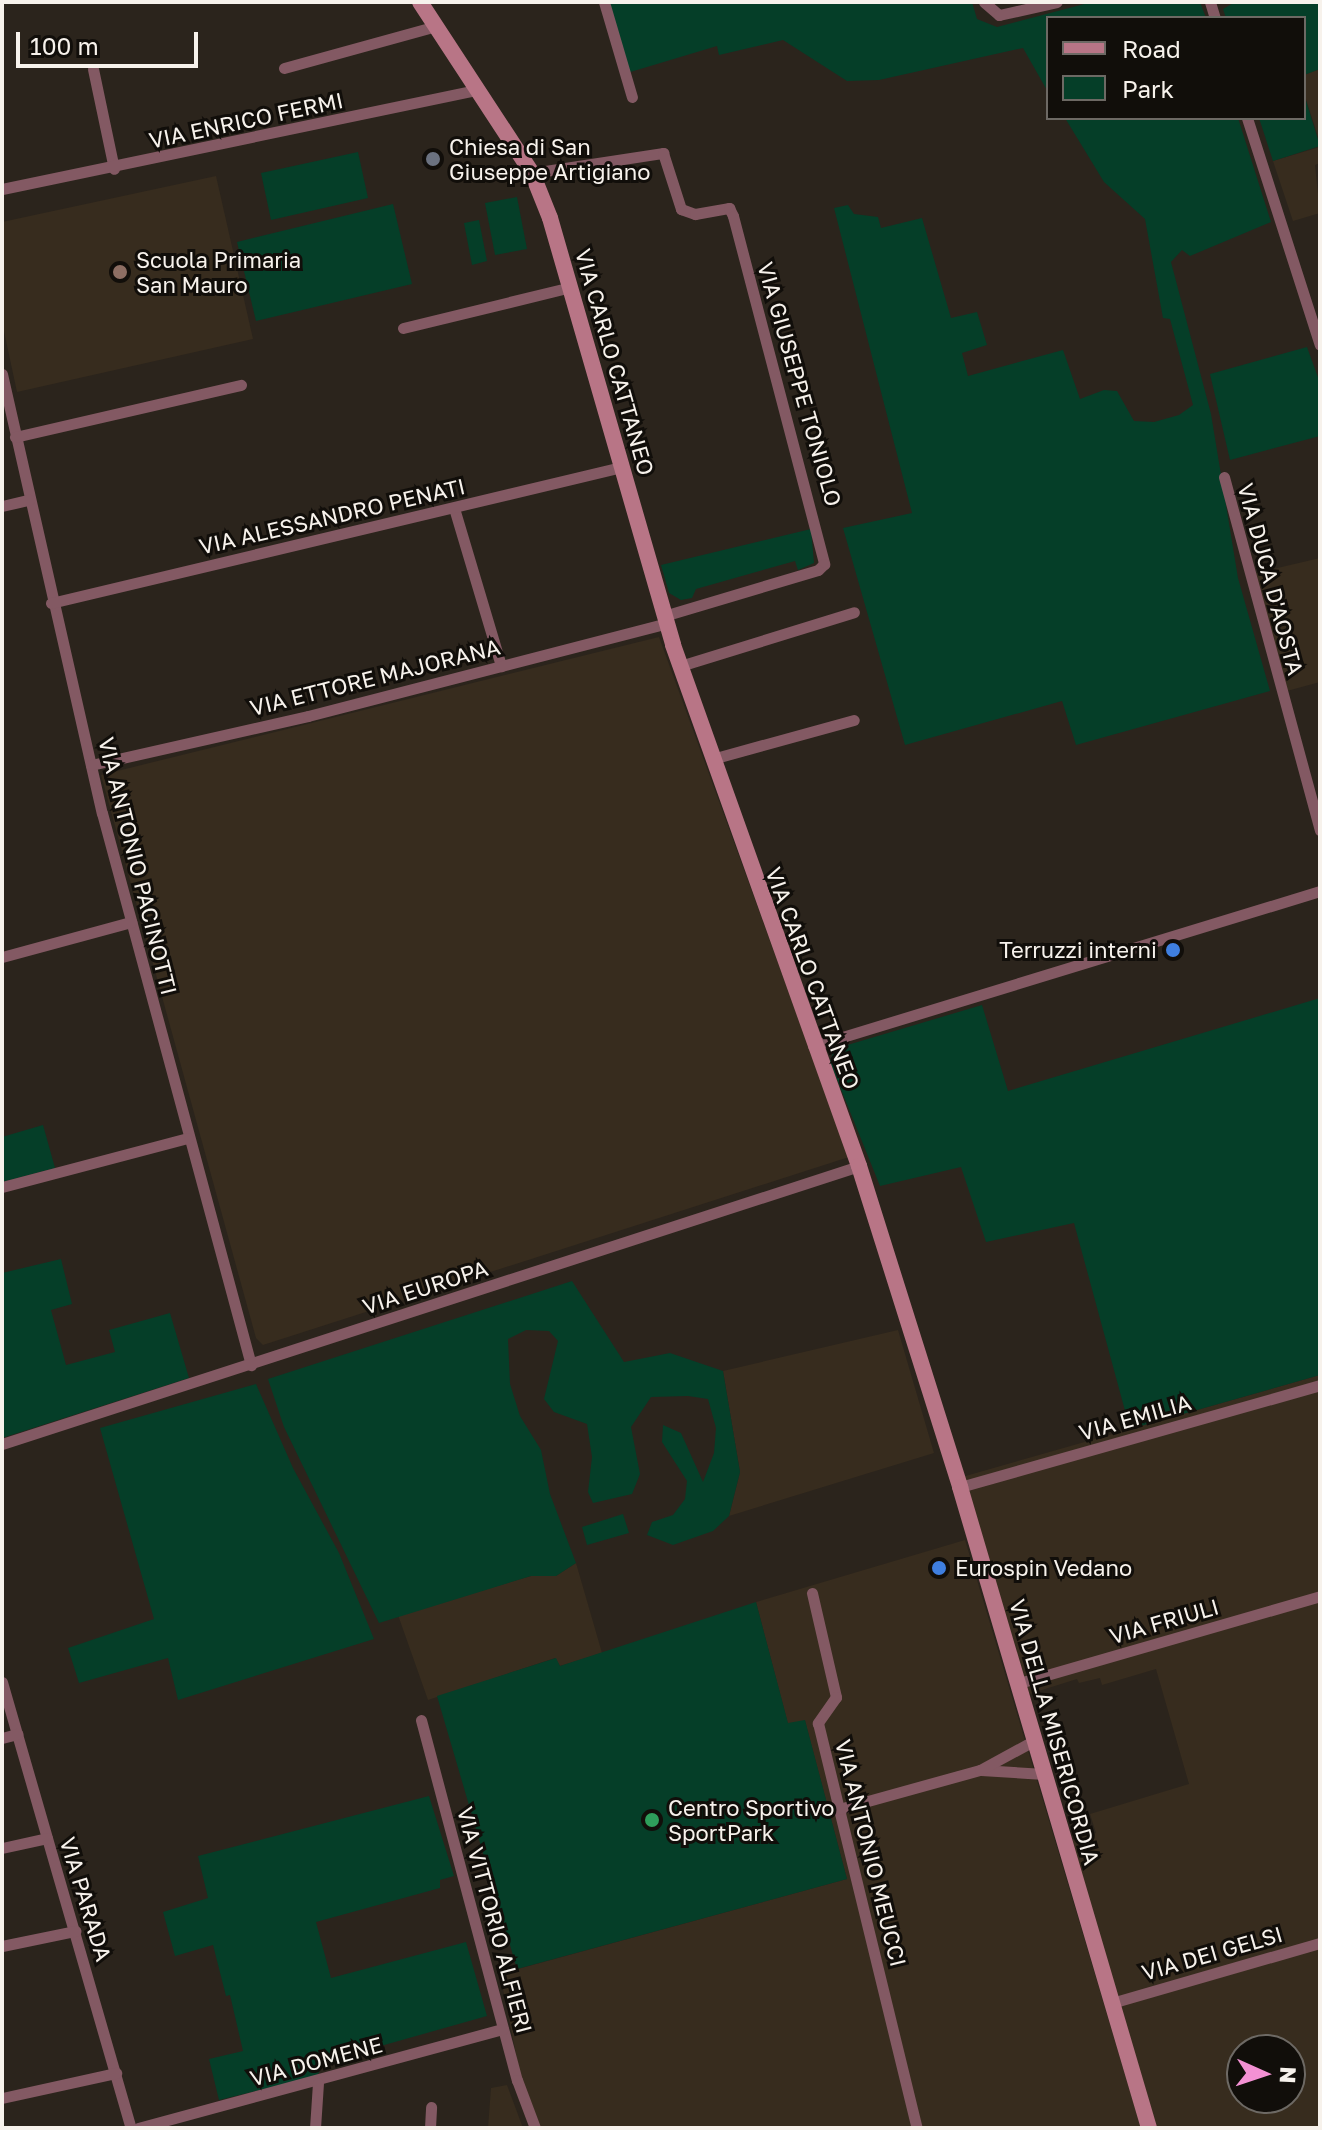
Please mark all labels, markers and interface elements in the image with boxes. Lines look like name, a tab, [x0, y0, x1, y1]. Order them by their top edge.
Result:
scale bar	[20, 16, 202, 66]
legend	[1046, 16, 1306, 120]
text: 100 m	[30, 31, 99, 60]
text: Road	[1122, 34, 1181, 63]
text: Park	[1122, 74, 1174, 103]
street label: VIA ENRICO FERMI	[146, 87, 346, 153]
place label: Chiesa di San Giuseppe Artigiano	[449, 133, 650, 184]
marker: Chiesa di San Giuseppe Artigiano	[424, 150, 442, 168]
place label: Scuola Primaria San Mauro	[136, 246, 301, 298]
street label: VIA CARLO CATTANEO	[570, 246, 660, 478]
street label: VIA GIUSEPPE TONIOLO	[752, 259, 848, 509]
marker: Scuola Primaria San Mauro	[111, 263, 129, 281]
street label: VIA ALESSANDRO PENATI	[196, 473, 468, 559]
street label: VIA DUCA D'AOSTA	[1233, 480, 1309, 678]
street label: VIA ETTORE MAJORANA	[247, 633, 503, 721]
street label: VIA ANTONIO PACINOTTI	[93, 734, 183, 998]
street label: VIA CARLO CATTANEO	[760, 863, 866, 1093]
place label: Terruzzi interni	[999, 937, 1157, 963]
marker: Terruzzi interni	[1164, 941, 1182, 959]
street label: VIA EUROPA	[359, 1254, 491, 1320]
street label: VIA EMILIA	[1076, 1388, 1194, 1446]
place label: Eurospin Vedano	[955, 1555, 1132, 1581]
marker: Eurospin Vedano	[930, 1559, 948, 1577]
street label: VIA FRIULI	[1106, 1593, 1222, 1649]
street label: VIA DELLA MISERICORDIA	[1004, 1596, 1106, 1868]
street label: VIA ANTONIO MEUCCI	[830, 1737, 912, 1969]
place label: Centro Sportivo SportPark	[668, 1794, 834, 1846]
street label: VIA VITTORIO ALFIERI	[452, 1804, 538, 2036]
marker: Centro Sportivo SportPark	[643, 1811, 661, 1829]
street label: VIA PARADA	[55, 1834, 117, 1964]
street label: VIA DEI GELSI	[1139, 1920, 1285, 1986]
street label: VIA DOMENE	[247, 2031, 385, 2091]
north arrow	[1226, 2034, 1306, 2114]
text: N	[1275, 2066, 1302, 2084]

